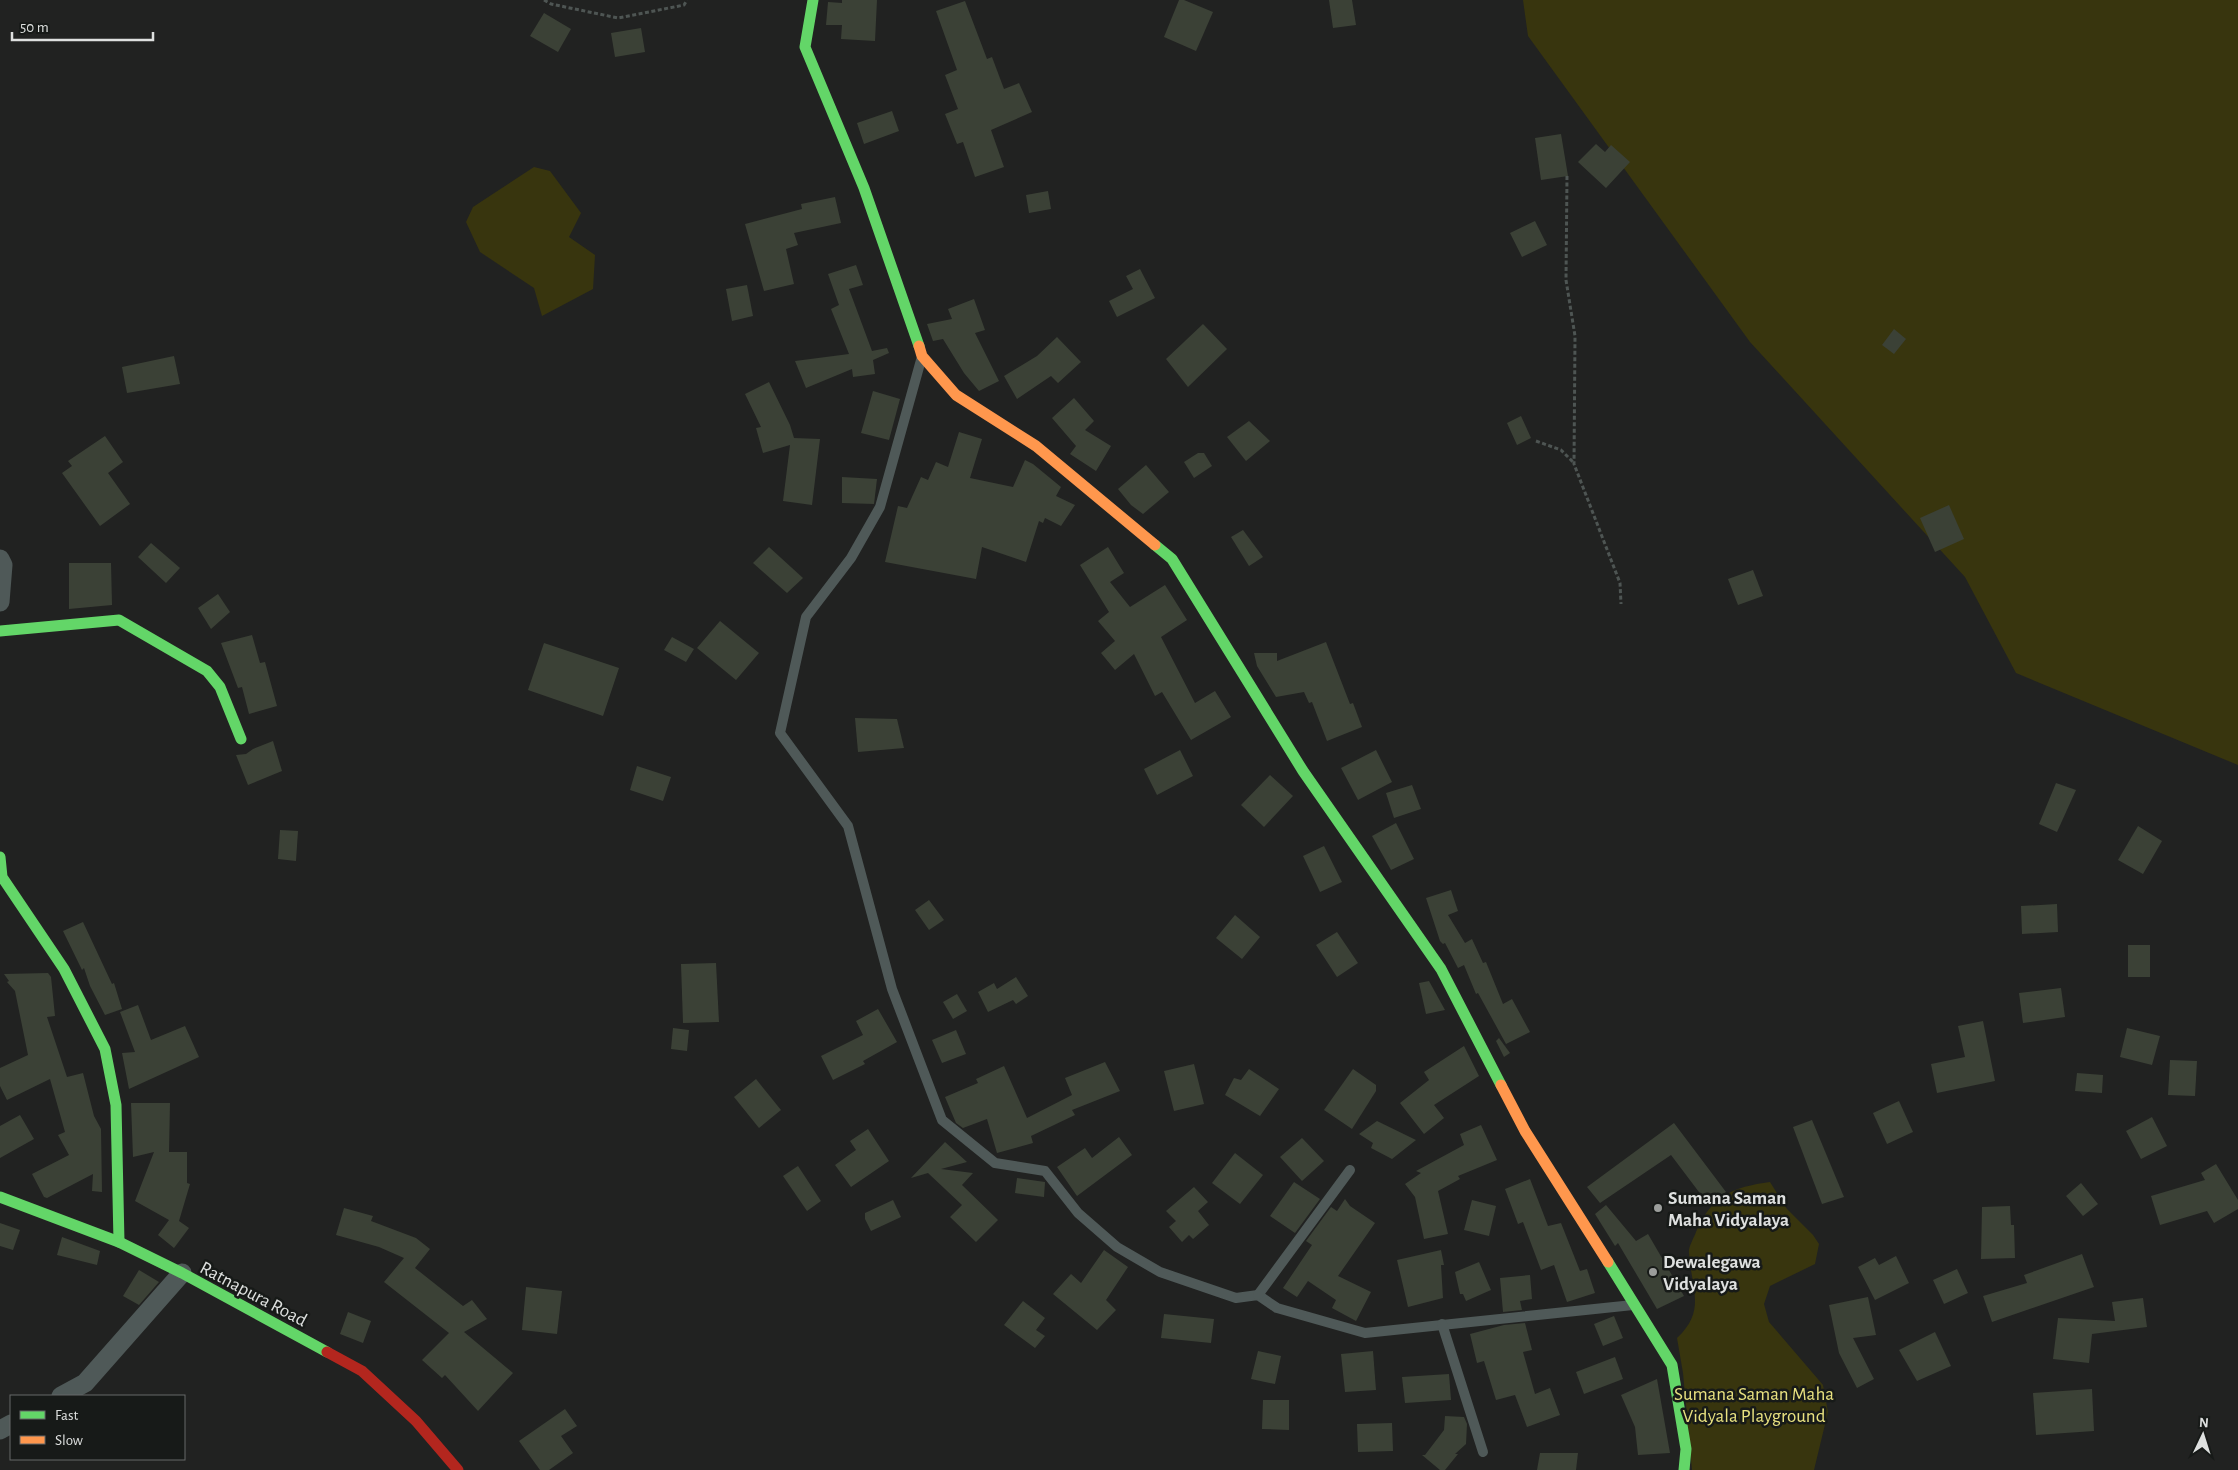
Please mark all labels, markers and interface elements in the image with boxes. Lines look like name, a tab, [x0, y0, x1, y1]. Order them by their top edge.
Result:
scale bar	[12, 10, 154, 42]
text: 50 m	[20, 20, 49, 35]
place label: Sumana Saman Maha Vidyalaya	[1668, 1189, 1789, 1230]
marker: Sumana Saman Maha Vidyalaya	[1652, 1202, 1664, 1214]
place label: Dewalegawa Vidyalaya	[1663, 1253, 1761, 1294]
street label: Ratnapura Road	[197, 1258, 310, 1331]
marker: Dewalegawa Vidyalaya	[1647, 1266, 1659, 1278]
park label: Sumana Saman Maha Vidyala Playground	[1674, 1385, 1834, 1426]
legend	[10, 1395, 185, 1460]
text: Fast	[55, 1408, 79, 1423]
north arrow	[2178, 1410, 2228, 1460]
text: N	[2198, 1416, 2209, 1430]
text: Slow	[55, 1433, 83, 1448]

